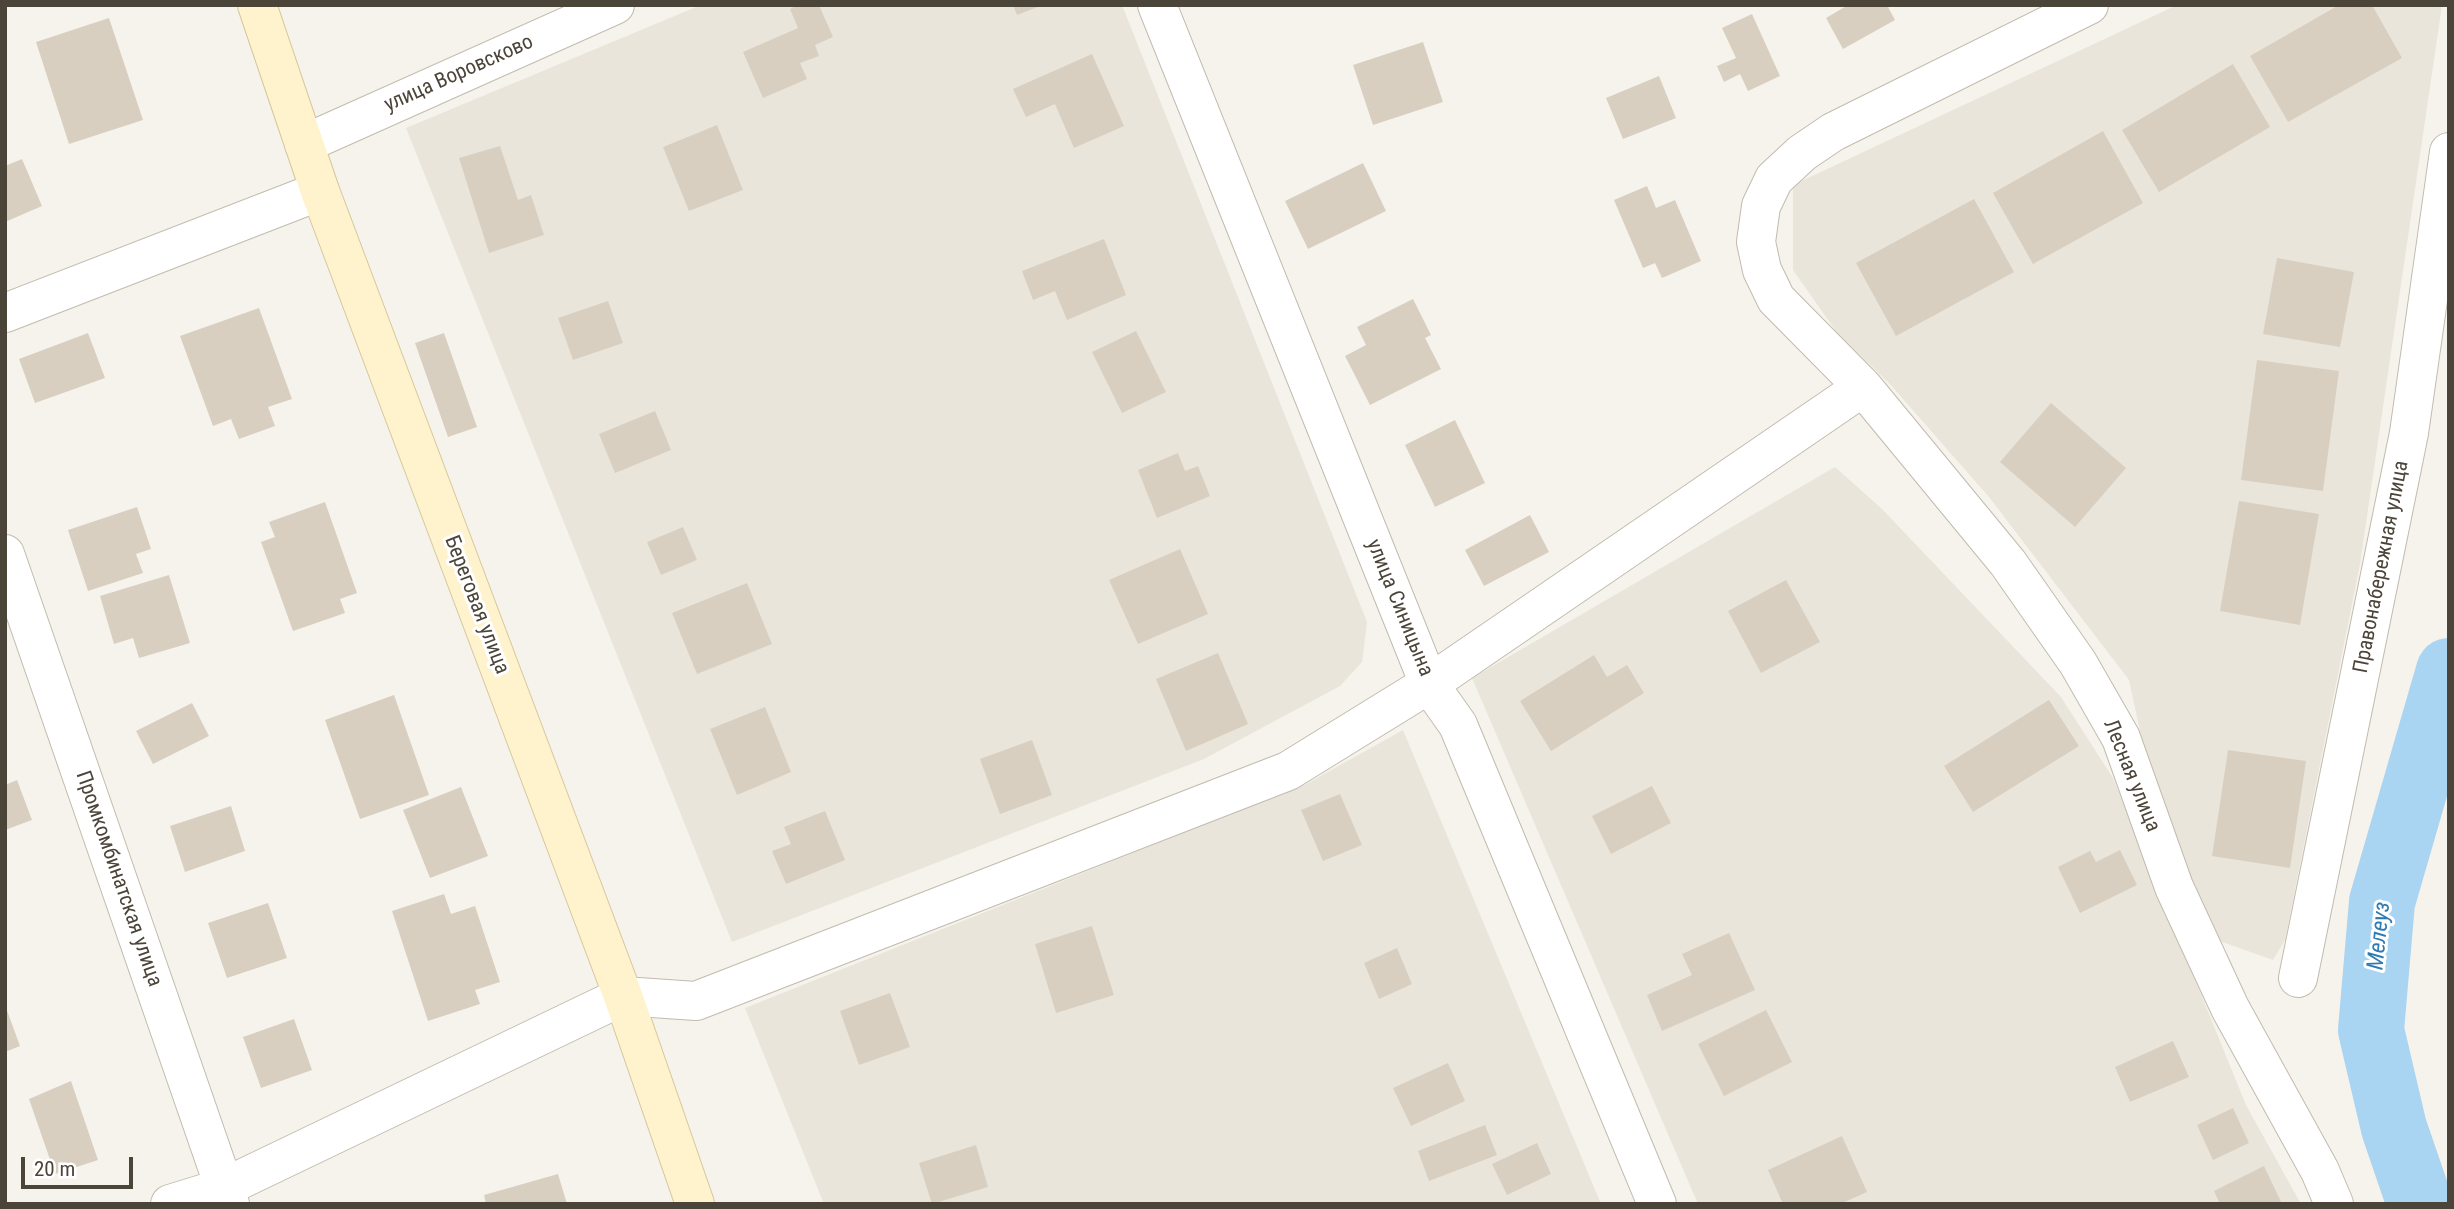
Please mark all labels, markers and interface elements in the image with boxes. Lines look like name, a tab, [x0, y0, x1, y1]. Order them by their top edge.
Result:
street label: улица Воровсково	[381, 30, 537, 118]
street label: Правонабережная улица	[2349, 459, 2415, 675]
street label: Береговая улица	[438, 532, 514, 678]
street label: улица Синицына	[1360, 536, 1438, 680]
street label: Лесная улица	[2097, 716, 2165, 836]
street label: Промкомбинатская улица	[69, 768, 167, 990]
water label: Мелеуз	[2363, 901, 2397, 971]
scale bar	[24, 1142, 136, 1186]
text: 20 m	[34, 1157, 75, 1181]

